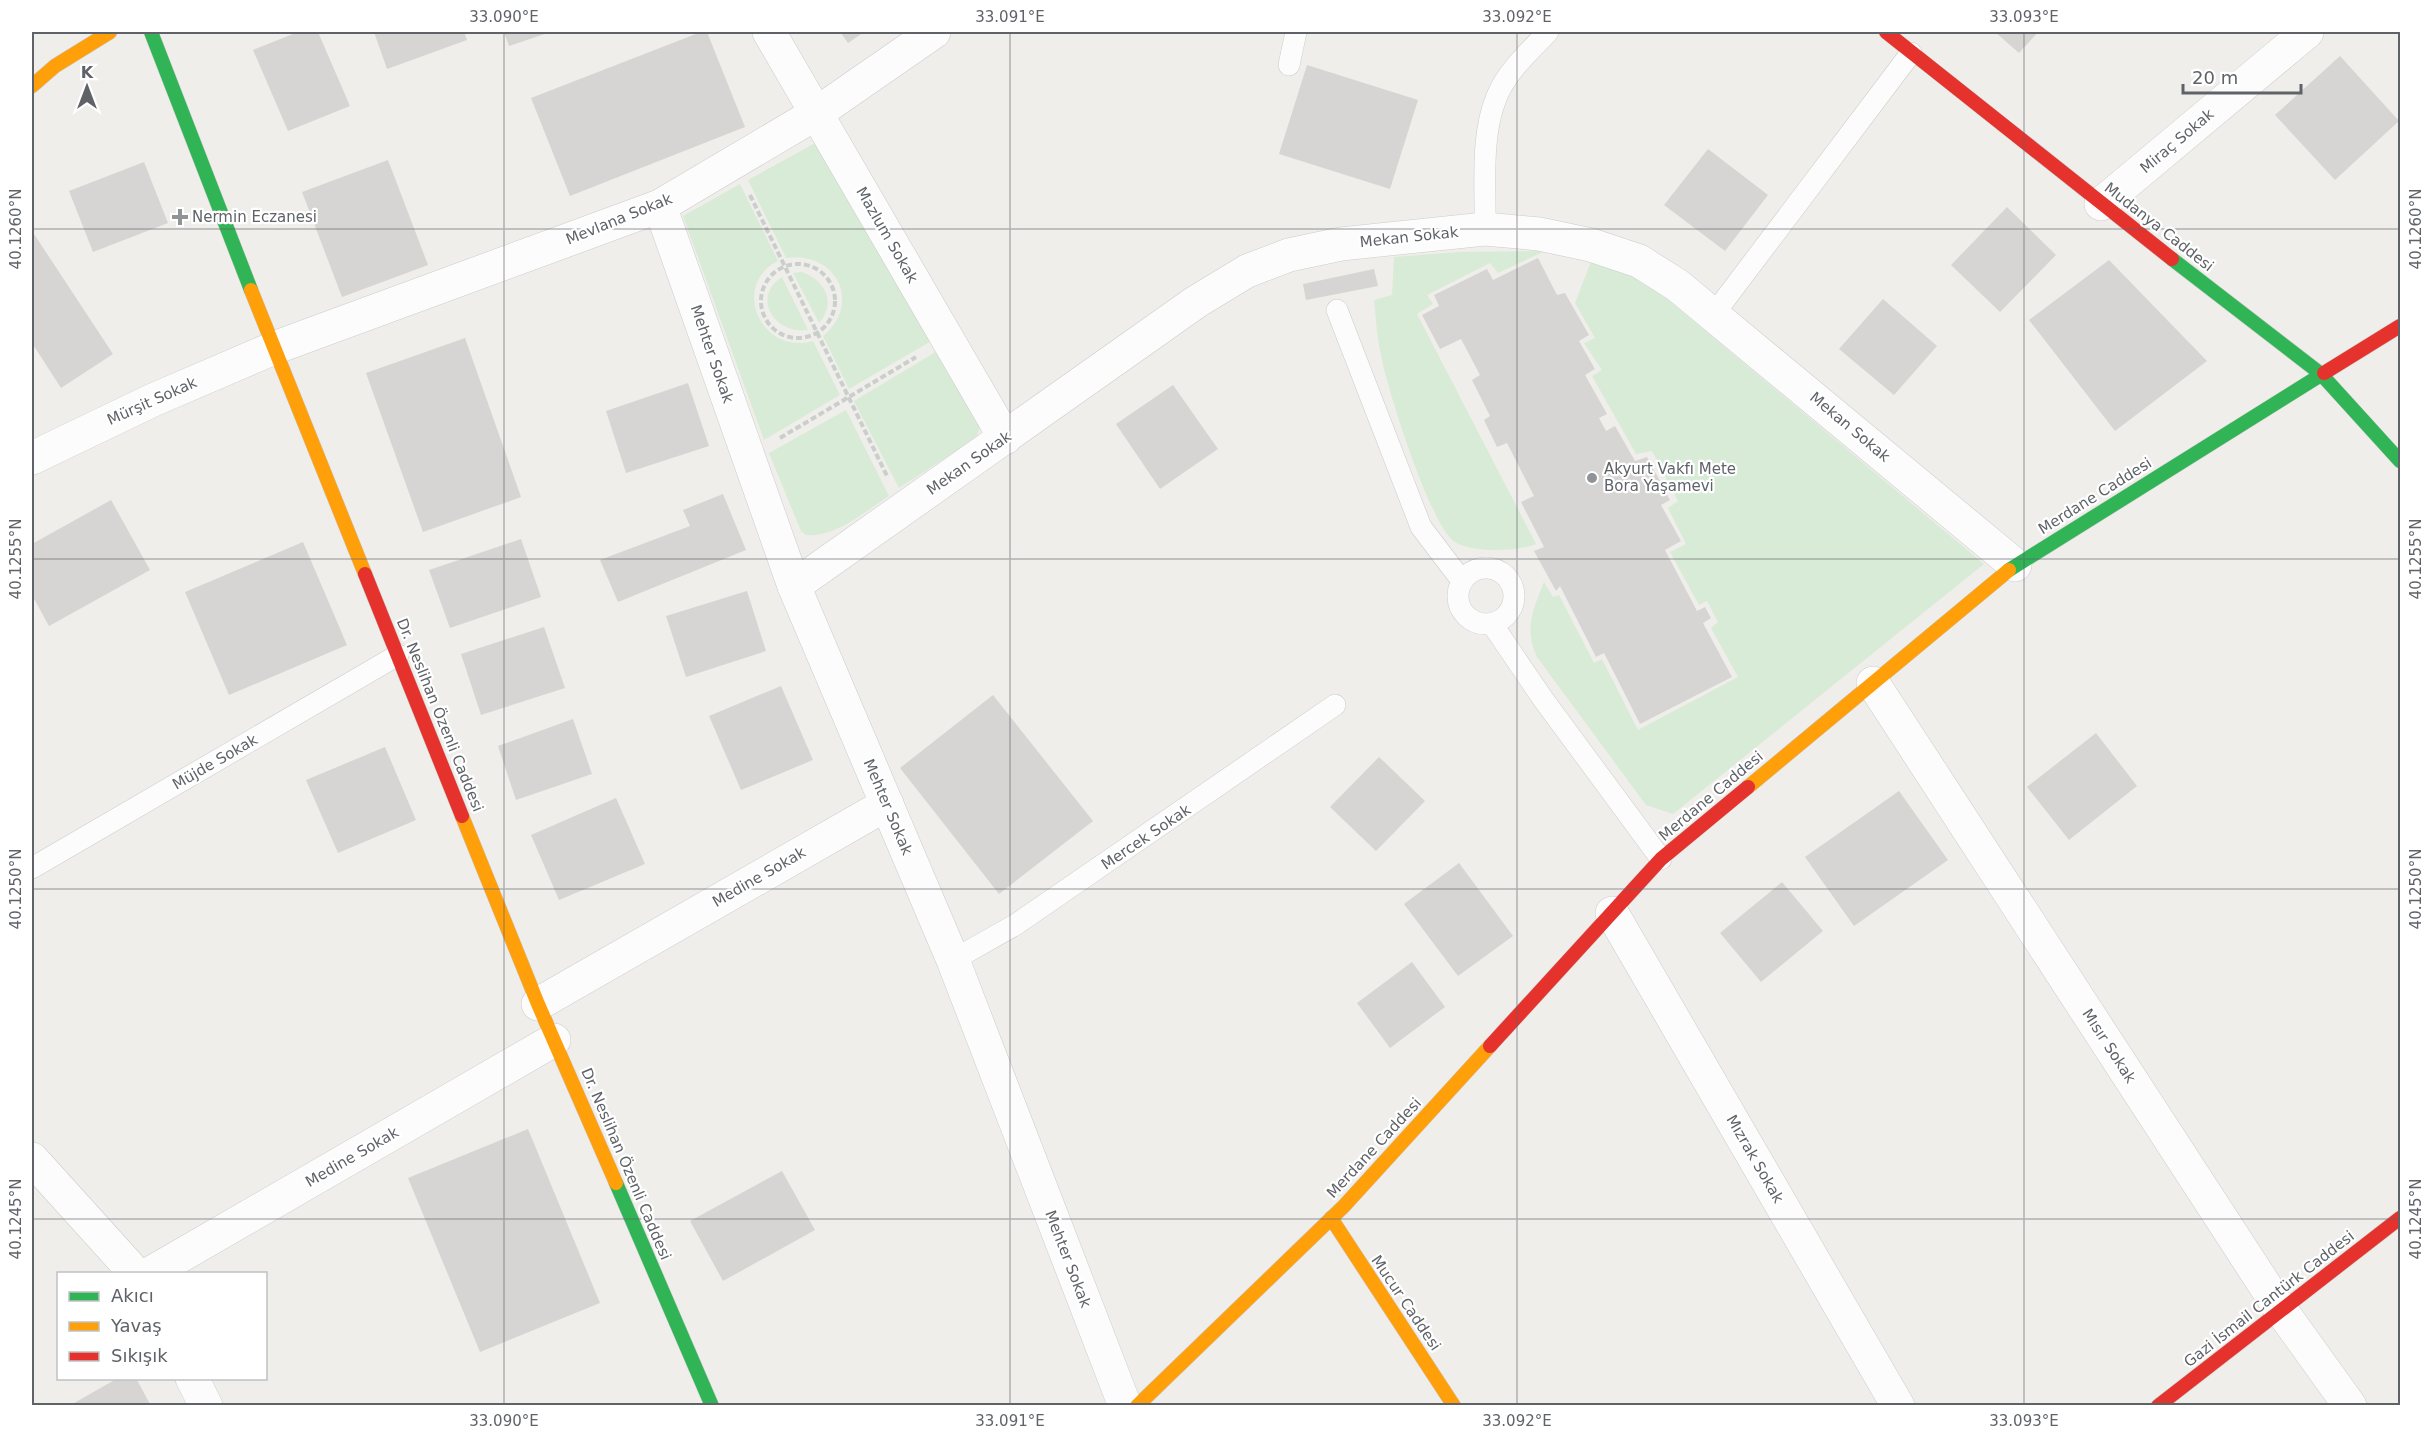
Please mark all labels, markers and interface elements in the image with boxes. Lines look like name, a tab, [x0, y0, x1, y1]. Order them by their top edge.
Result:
text: 33.090°E	[469, 8, 539, 26]
text: 33.091°E	[975, 8, 1045, 26]
text: 33.092°E	[1482, 8, 1552, 26]
text: 33.093°E	[1989, 8, 2059, 26]
north arrow	[57, 57, 117, 117]
scale bar	[2183, 57, 2302, 95]
text: K	[81, 63, 94, 82]
text: 20 m	[2192, 67, 2238, 88]
street label: Miraç Sokak	[2137, 105, 2218, 177]
street label: Mudanya Caddesi	[2101, 179, 2217, 275]
street label: Mazlum Sokak	[852, 184, 922, 287]
text: 40.1260°N	[7, 189, 25, 269]
street label: Mevlana Sokak	[563, 189, 675, 248]
text: 40.1260°N	[2407, 189, 2425, 269]
place label: Nermin Eczanesi	[192, 208, 317, 226]
marker: Nermin Eczanesi	[173, 210, 187, 224]
street label: Mekan Sokak	[1359, 223, 1460, 251]
street label: Mehter Sokak	[687, 303, 737, 406]
street label: Mürşit Sokak	[104, 373, 200, 429]
street label: Mekan Sokak	[1806, 388, 1894, 466]
street label: Mekan Sokak	[923, 427, 1015, 499]
street label: Merdane Caddesi	[2035, 454, 2155, 538]
place label: Akyurt Vakfı Mete Bora Yaşamevi	[1604, 460, 1736, 495]
marker: Akyurt Vakfı Mete Bora Yaşamevi	[1585, 471, 1599, 485]
text: 40.1255°N	[7, 519, 25, 599]
text: 40.1255°N	[2407, 519, 2425, 599]
street label: Dr. Neslihan Özenli Caddesi	[393, 615, 488, 814]
street label: Müjde Sokak	[169, 730, 261, 794]
street label: Merdane Caddesi	[1655, 747, 1767, 845]
street label: Mehter Sokak	[860, 756, 916, 858]
street label: Mercek Sokak	[1098, 800, 1194, 874]
street label: Medine Sokak	[709, 843, 809, 911]
text: 40.1250°N	[7, 849, 25, 929]
text: 40.1250°N	[2407, 849, 2425, 929]
street label: Mısır Sokak	[2078, 1005, 2140, 1087]
street label: Dr. Neslihan Özenli Caddesi	[577, 1065, 676, 1263]
street label: Merdane Caddesi	[1323, 1094, 1425, 1202]
street label: Mızrak Sokak	[1723, 1112, 1788, 1207]
street label: Medine Sokak	[302, 1123, 402, 1191]
text: 40.1245°N	[7, 1179, 25, 1259]
text: 40.1245°N	[2407, 1179, 2425, 1259]
street label: Mehter Sokak	[1041, 1208, 1095, 1310]
street label: Gazi İsmail Cantürk Caddesi	[2180, 1226, 2358, 1371]
street label: Mucur Caddesi	[1367, 1252, 1445, 1354]
legend	[57, 1272, 267, 1380]
text: Akıcı	[111, 1285, 154, 1306]
text: Yavaş	[110, 1315, 162, 1336]
text: Sıkışık	[111, 1345, 168, 1366]
text: 33.090°E	[469, 1412, 539, 1430]
text: 33.091°E	[975, 1412, 1045, 1430]
text: 33.092°E	[1482, 1412, 1552, 1430]
text: 33.093°E	[1989, 1412, 2059, 1430]

